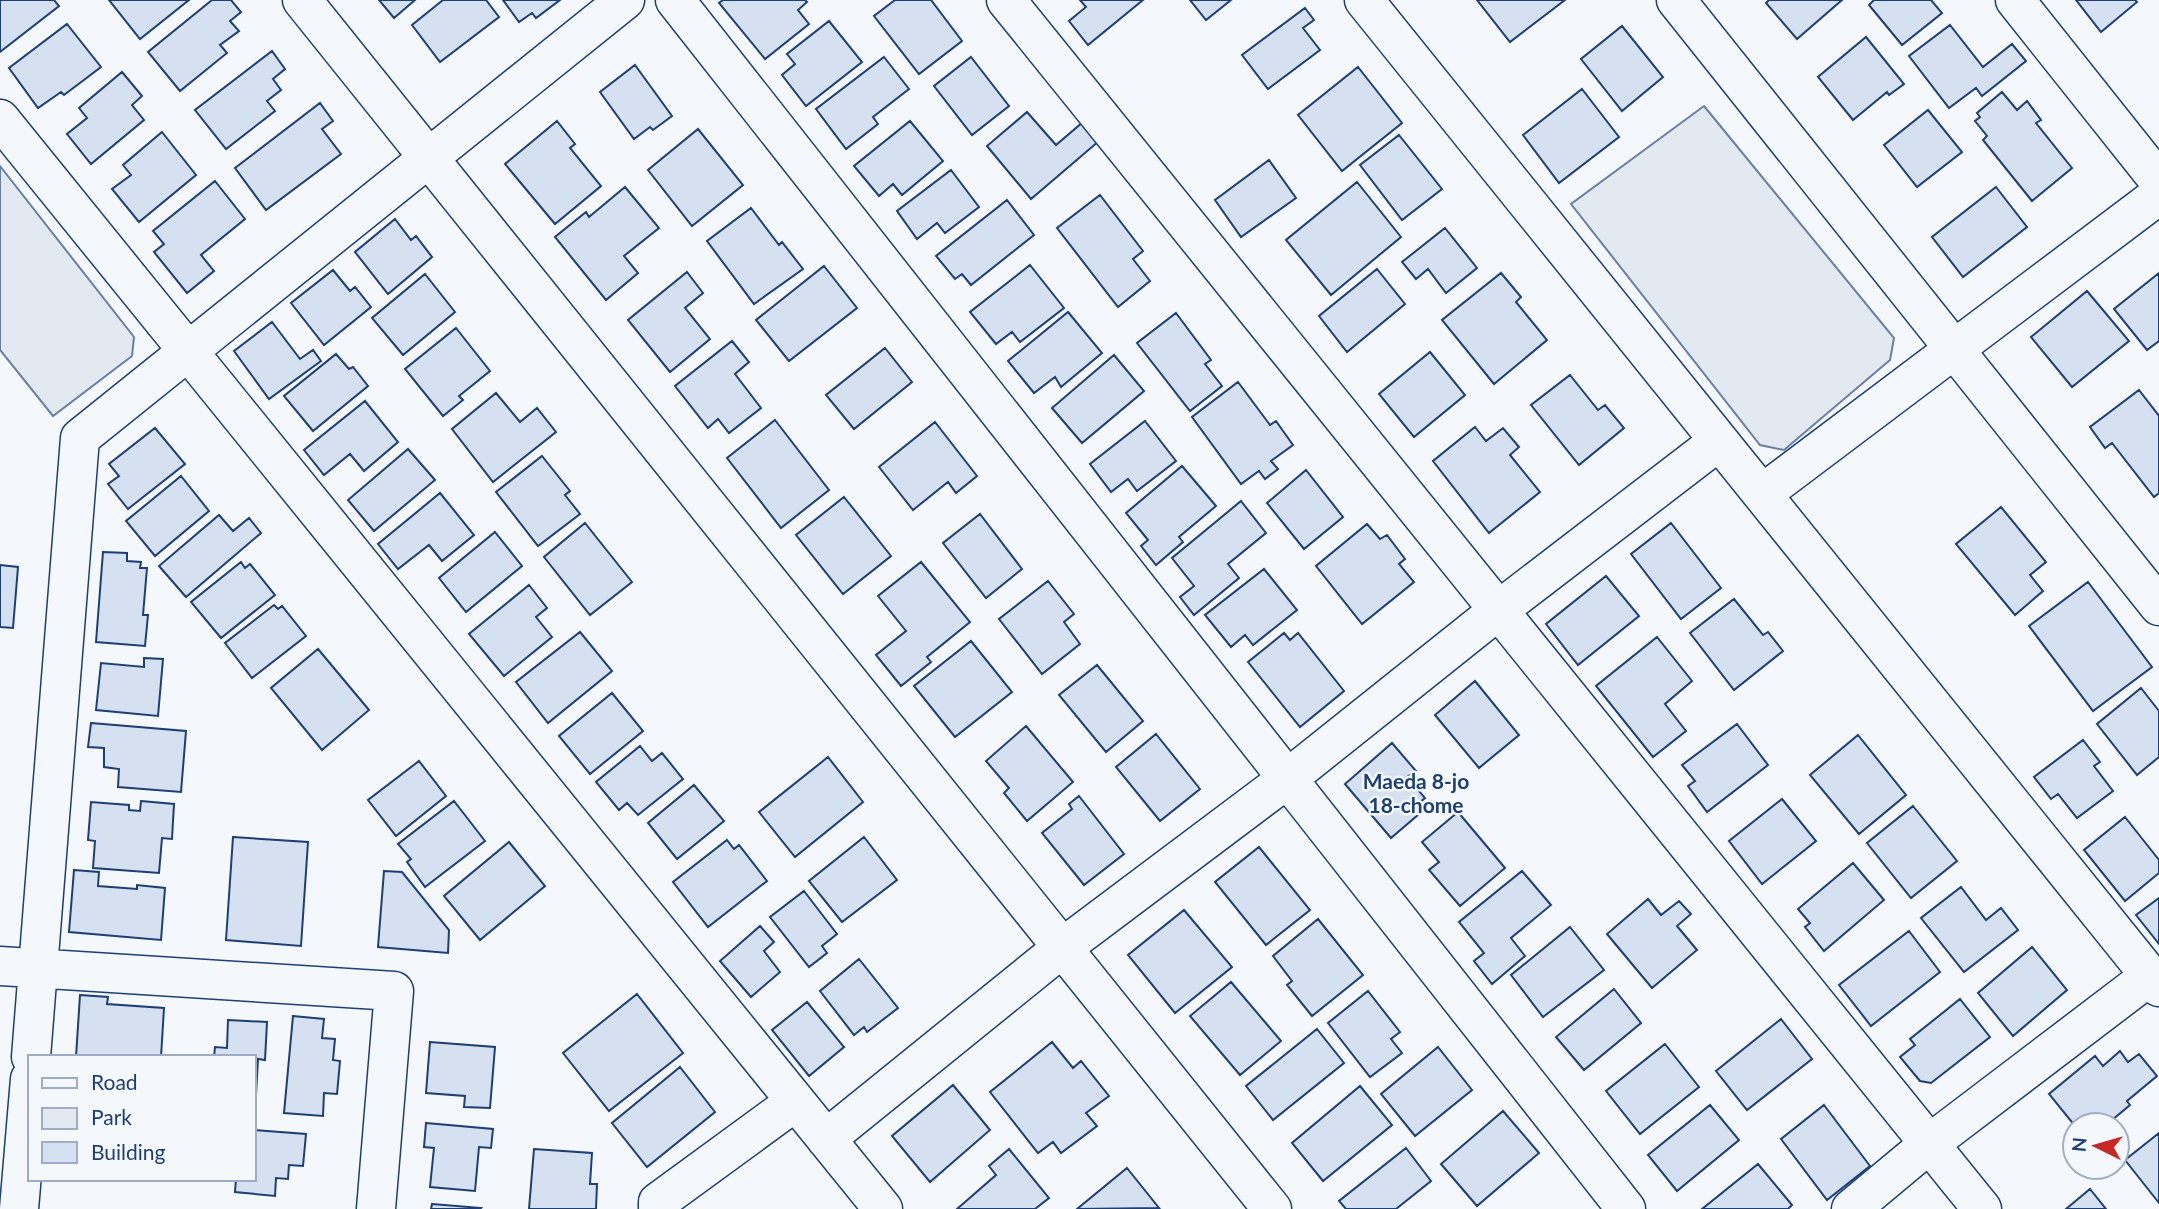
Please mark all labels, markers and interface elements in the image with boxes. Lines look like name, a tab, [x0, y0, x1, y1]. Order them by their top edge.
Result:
district label: Maeda 8-jo 18-chome	[1363, 768, 1469, 817]
legend	[28, 1055, 256, 1181]
text: Road	[91, 1069, 138, 1094]
text: Park	[91, 1104, 132, 1129]
north arrow	[2061, 1111, 2131, 1181]
text: N	[2066, 1136, 2091, 1153]
text: Building	[91, 1139, 166, 1164]

